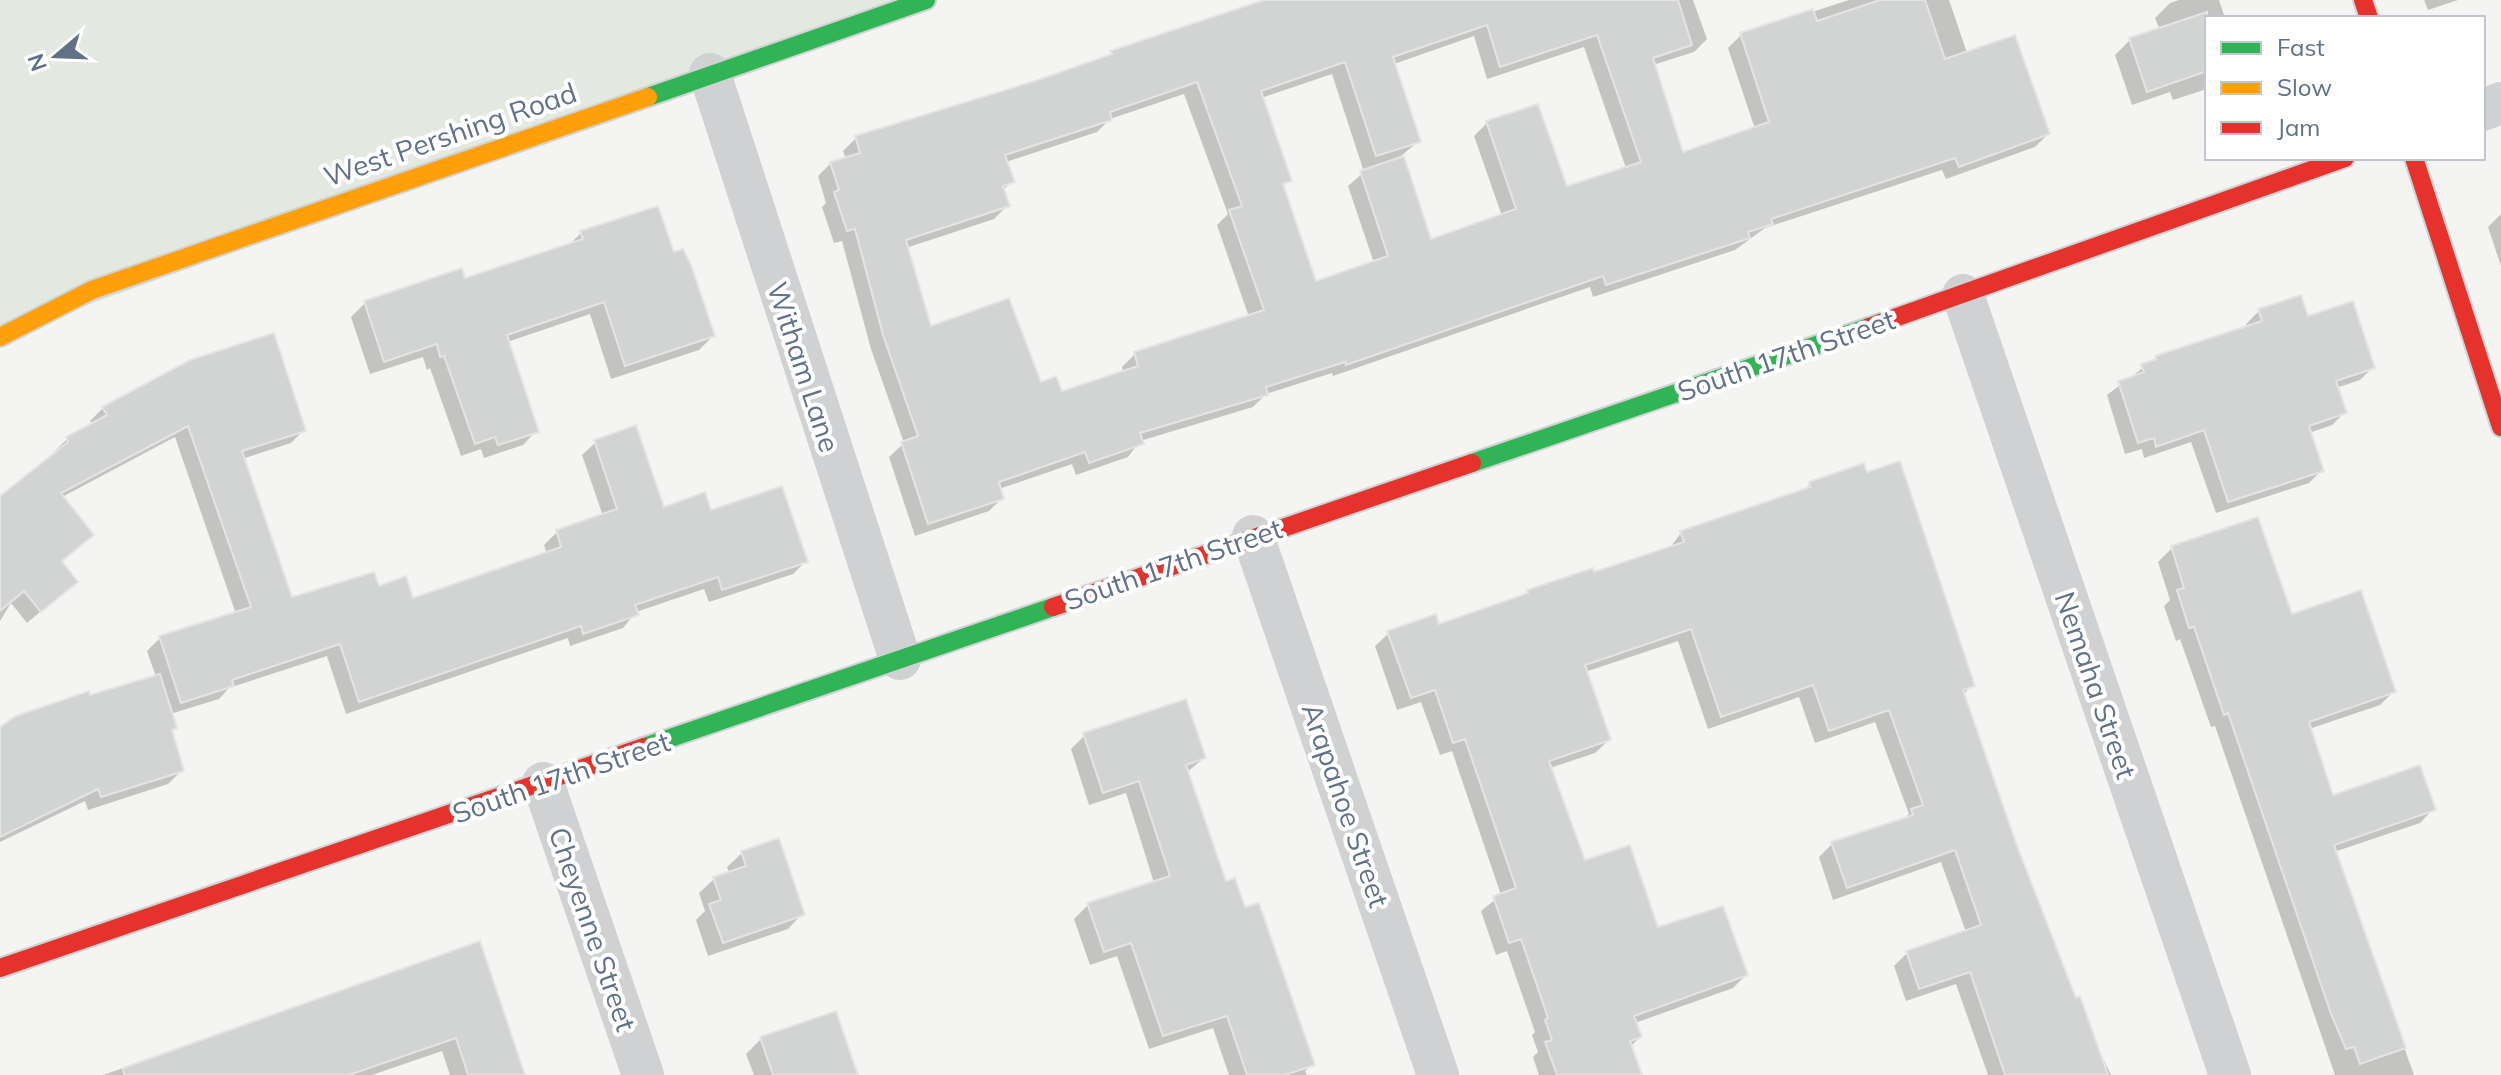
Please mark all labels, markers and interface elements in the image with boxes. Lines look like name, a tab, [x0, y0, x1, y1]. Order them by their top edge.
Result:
north arrow	[16, 16, 96, 96]
legend	[2205, 16, 2485, 160]
text: Fast	[2277, 32, 2325, 62]
text: N	[21, 50, 53, 75]
text: Slow	[2277, 72, 2332, 102]
street label: West Pershing Road	[319, 74, 581, 194]
text: Jam	[2277, 112, 2320, 142]
street label: Witham Lane	[760, 278, 848, 456]
street label: South 17th Street	[1673, 301, 1900, 409]
street label: South 17th Street	[1060, 510, 1287, 618]
street label: Nemaha Street	[2048, 587, 2144, 783]
street label: Arapahoe Street	[1295, 698, 1397, 912]
street label: South 17th Street	[448, 723, 675, 831]
street label: Cheyenne Street	[542, 822, 644, 1036]

